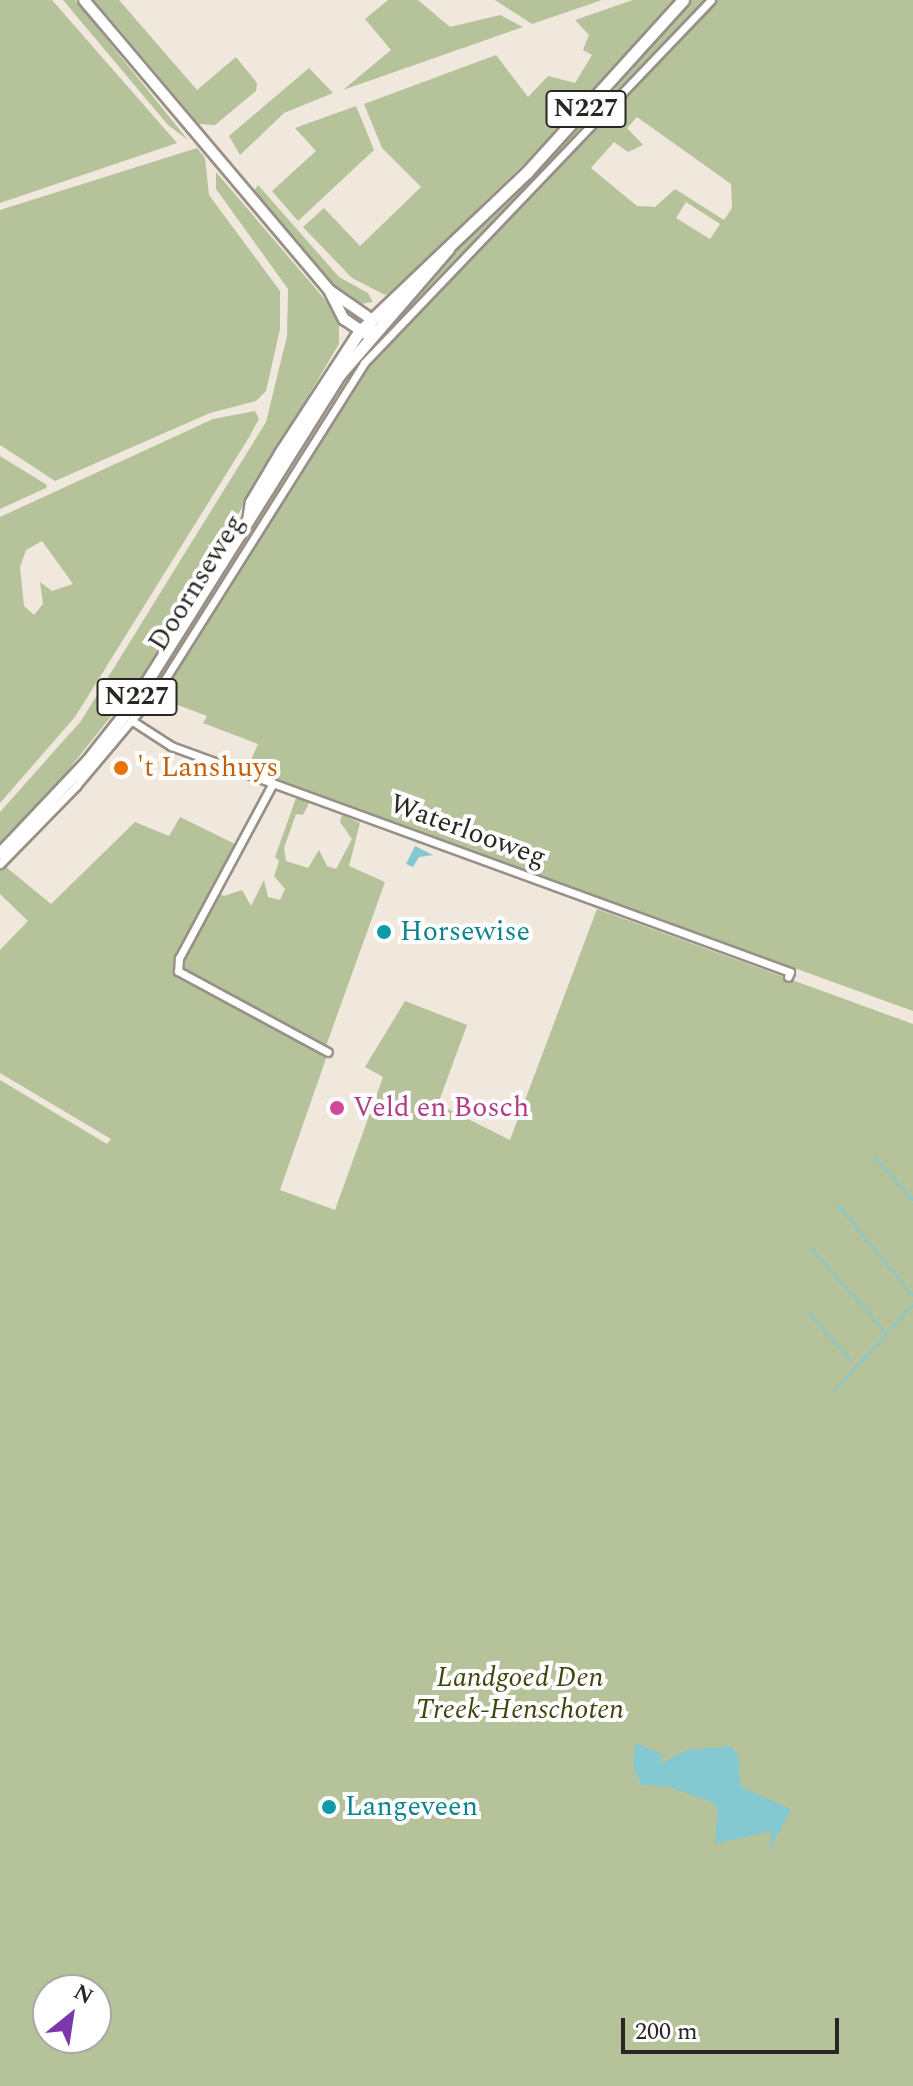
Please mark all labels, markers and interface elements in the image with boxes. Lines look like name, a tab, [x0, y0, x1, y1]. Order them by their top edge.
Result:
road number: N227	[544, 87, 628, 131]
street label: Doornseweg	[142, 508, 252, 658]
road number: N227	[95, 675, 179, 719]
place label: 't Lanshuys	[137, 751, 278, 785]
marker: 't Lanshuys	[112, 759, 130, 777]
street label: Waterlooweg	[385, 787, 551, 875]
place label: Horsewise	[400, 915, 530, 949]
marker: Horsewise	[375, 923, 393, 941]
place label: Veld en Bosch	[353, 1091, 529, 1125]
marker: Veld en Bosch	[328, 1099, 346, 1117]
park label: Landgoed Den Treek-Henschoten	[416, 1661, 624, 1727]
place label: Langeveen	[345, 1790, 478, 1824]
marker: Langeveen	[320, 1798, 338, 1816]
north arrow	[32, 1974, 112, 2054]
text: N	[67, 1976, 99, 2013]
scale bar	[625, 2002, 843, 2052]
text: 200 m	[635, 2014, 698, 2050]

